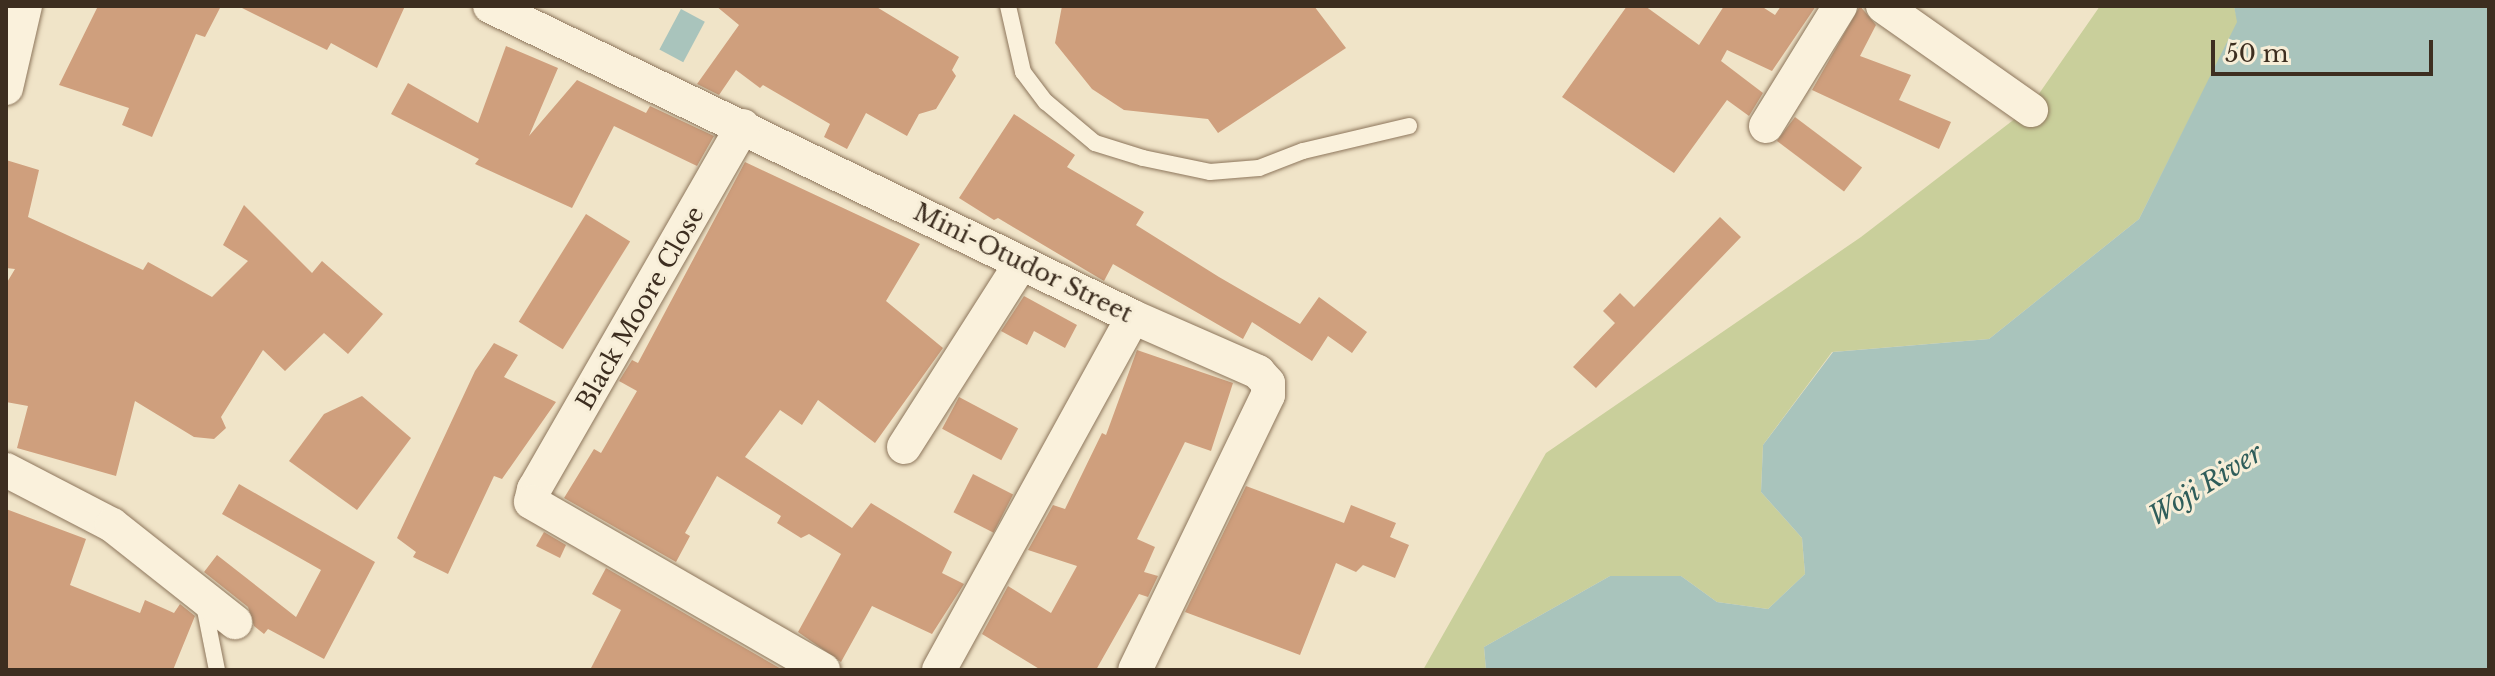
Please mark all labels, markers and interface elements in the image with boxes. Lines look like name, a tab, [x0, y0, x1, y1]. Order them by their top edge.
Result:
scale bar	[2215, 24, 2437, 74]
text: 50 m	[2225, 39, 2288, 68]
street label: Mini-Otudor Street	[909, 197, 1137, 329]
street label: Black Moore Close	[570, 201, 710, 415]
water label: Woji River	[2143, 438, 2269, 532]

